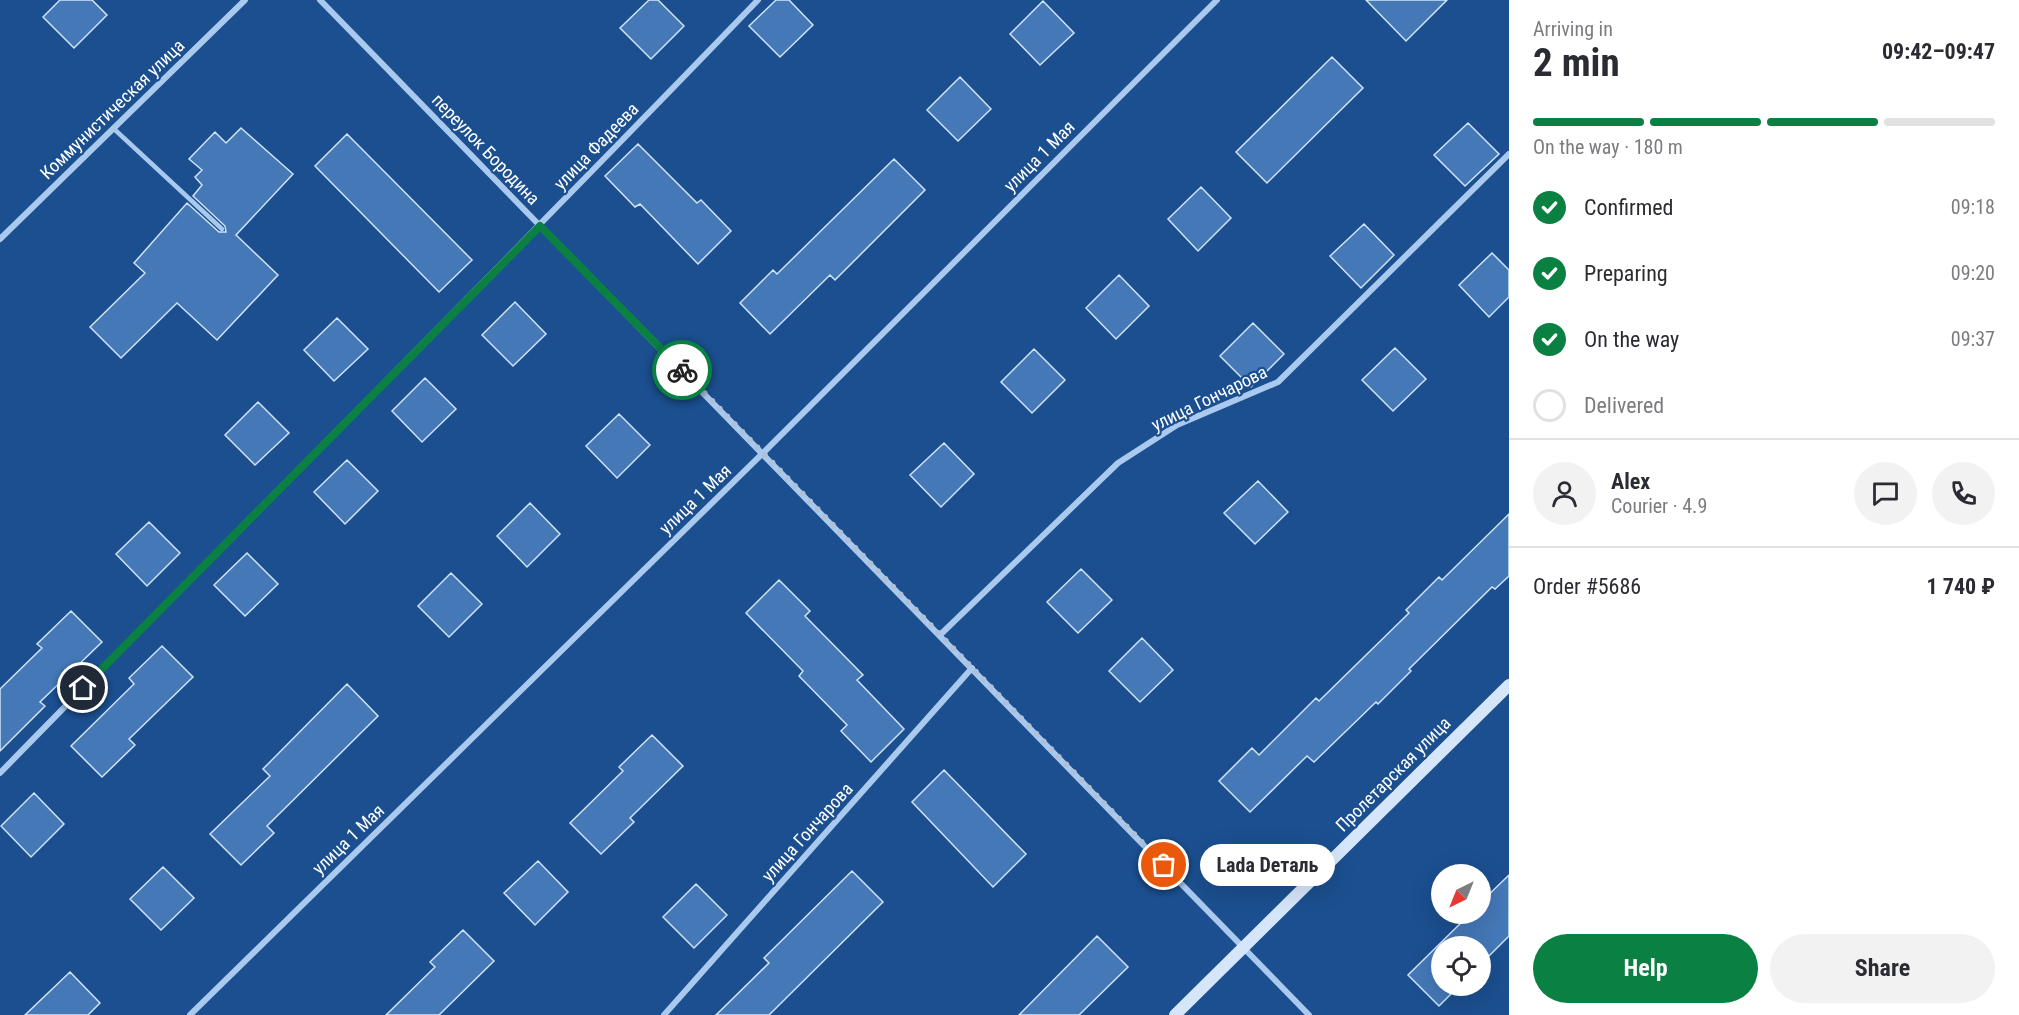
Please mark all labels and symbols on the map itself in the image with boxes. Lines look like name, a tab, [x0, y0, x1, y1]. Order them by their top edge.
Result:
street label: Коммунистическая улица	[36, 35, 188, 183]
street label: переулок Бородина	[428, 89, 544, 209]
street label: улица Фадеева	[549, 98, 643, 194]
street label: улица 1 Мая	[999, 116, 1079, 196]
courier	[652, 340, 712, 400]
street label: улица Гончарова	[1148, 361, 1270, 435]
street label: улица 1 Мая	[655, 460, 735, 538]
pin	[57, 662, 108, 713]
street label: Пролетарская улица	[1331, 712, 1455, 836]
street label: улица Гончарова	[757, 778, 857, 886]
street label: улица 1 Мая	[308, 800, 388, 878]
pin	[1138, 839, 1189, 890]
callout: Lada Dеталь	[1200, 844, 1335, 886]
north arrow	[1431, 864, 1491, 924]

